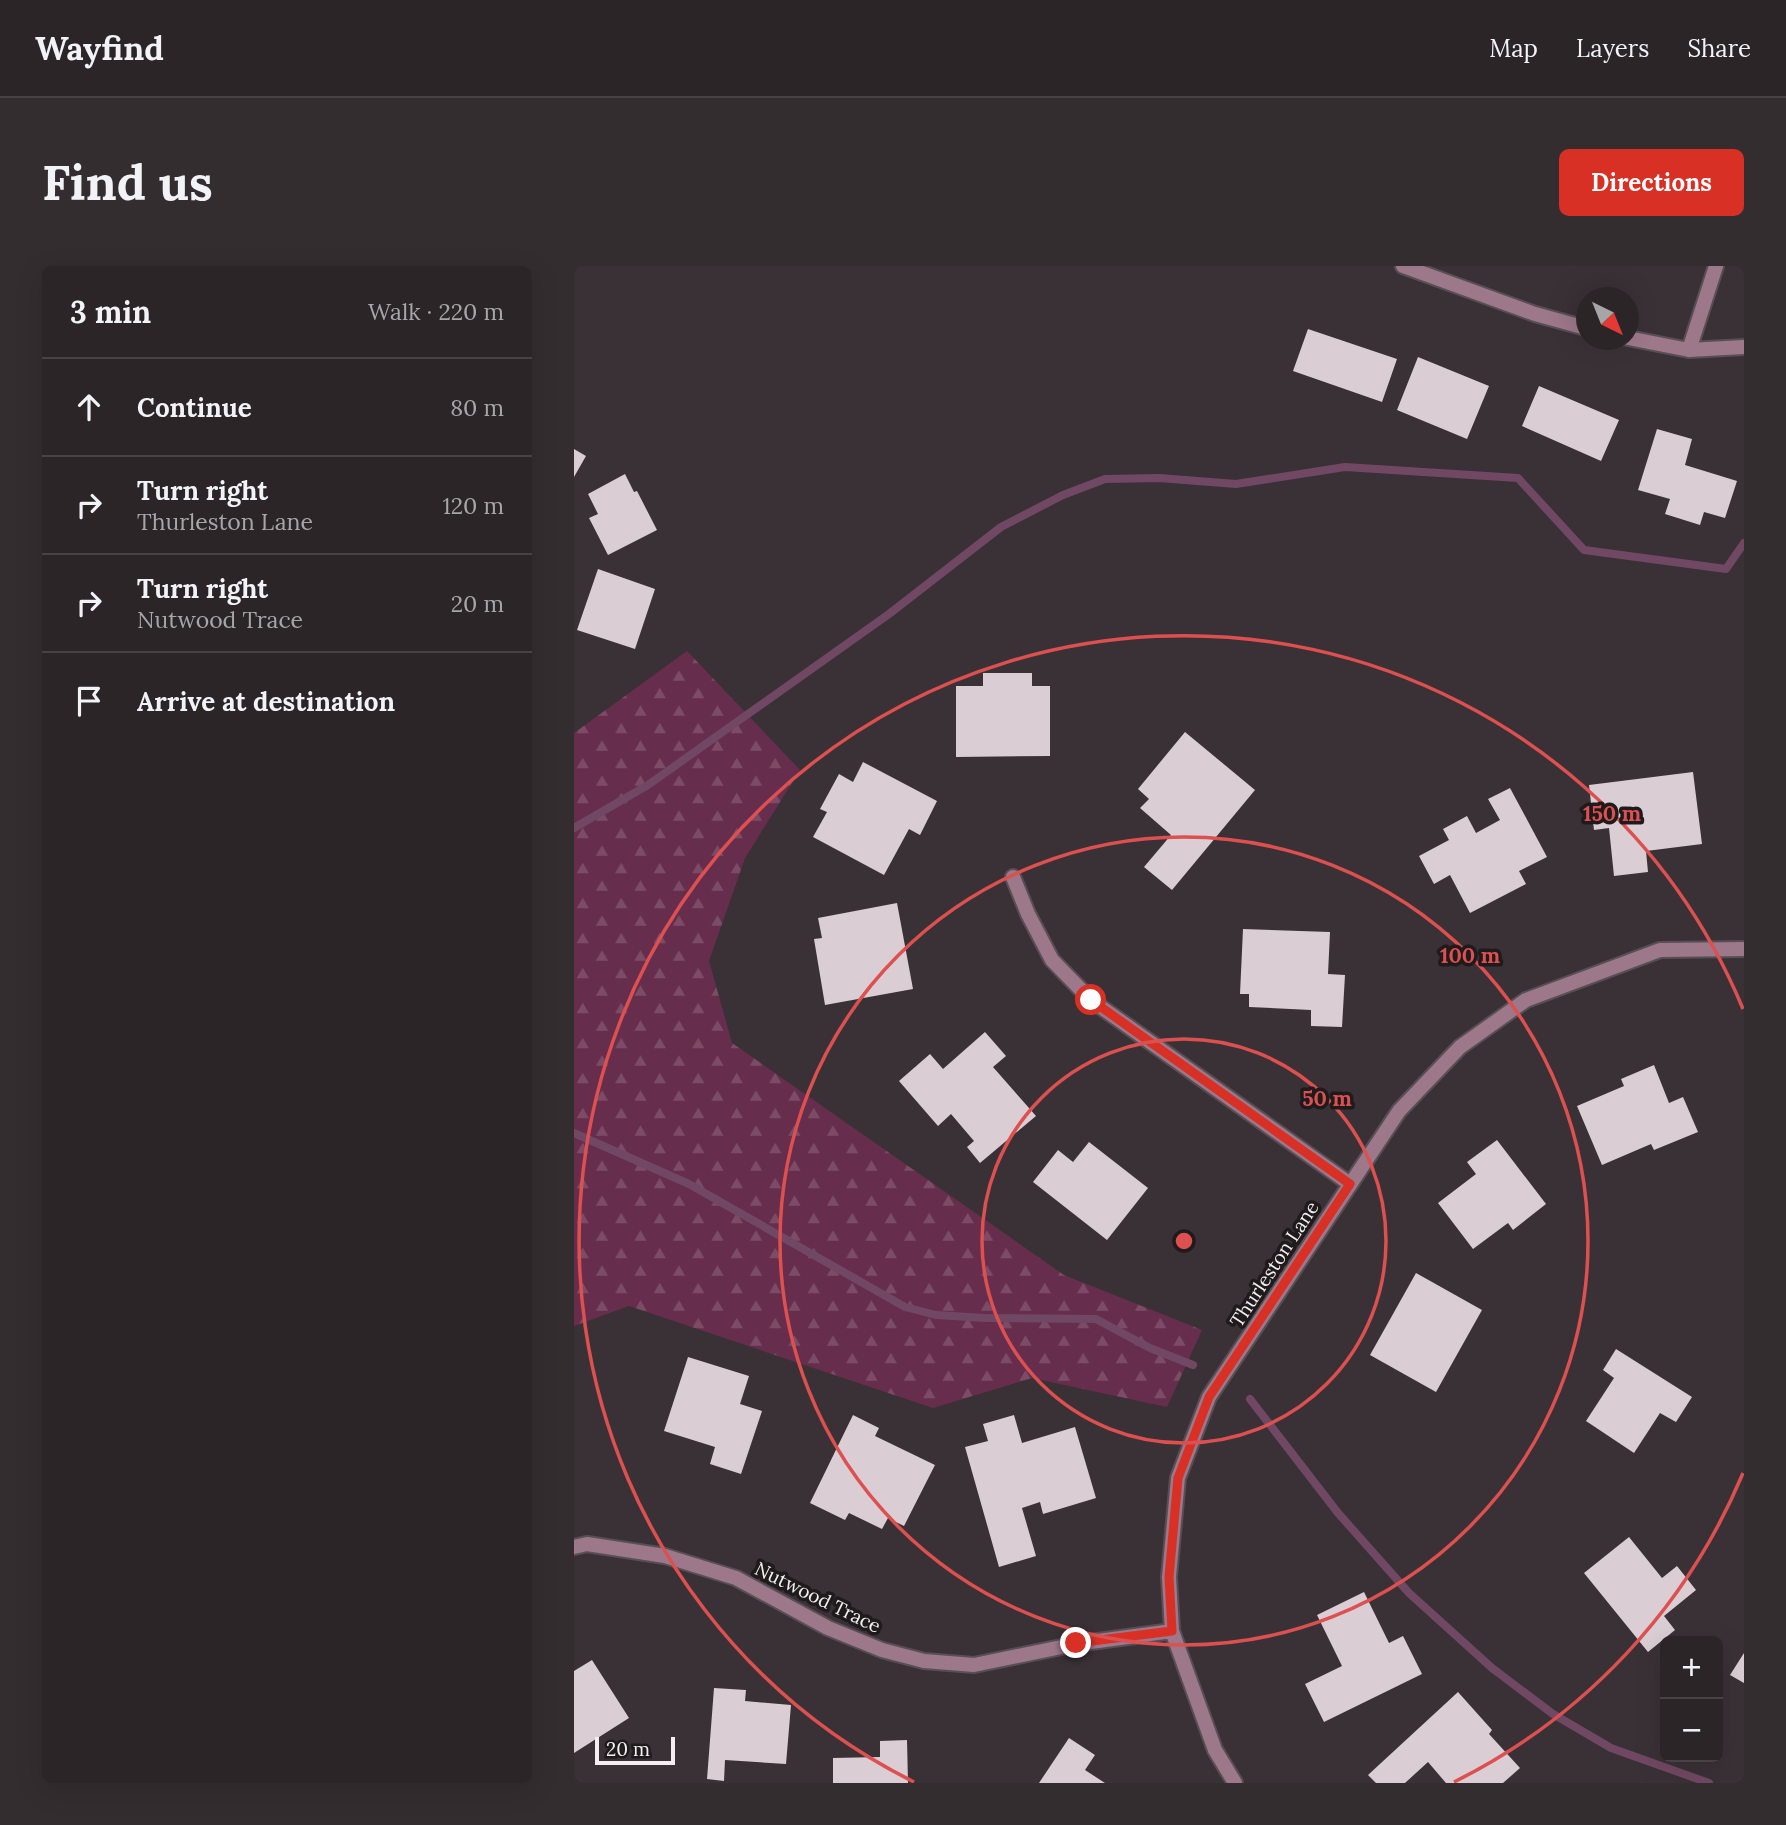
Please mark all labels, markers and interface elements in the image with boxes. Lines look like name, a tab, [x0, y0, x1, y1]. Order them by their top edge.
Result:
text: Wayfind	[35, 27, 164, 69]
text: Map	[1489, 33, 1538, 64]
text: Layers	[1576, 33, 1649, 64]
text: Share	[1687, 33, 1751, 64]
button: Directions	[1559, 149, 1744, 216]
text: Find us	[42, 151, 213, 213]
north arrow	[1576, 287, 1639, 350]
text: 3 min	[70, 293, 151, 331]
text: Walk · 220 m	[368, 297, 504, 326]
icon: ahead	[70, 388, 108, 426]
text: Continue	[137, 391, 252, 424]
text: 80 m	[450, 393, 504, 422]
text: Turn right	[137, 474, 268, 507]
icon: right	[70, 486, 108, 524]
text: 120 m	[442, 491, 504, 520]
text: Thurleston Lane	[137, 507, 313, 536]
text: Turn right	[137, 572, 268, 605]
icon: right	[70, 584, 108, 622]
text: 20 m	[451, 589, 504, 618]
text: Nutwood Trace	[137, 605, 303, 634]
icon: arrive	[70, 682, 108, 720]
text: Arrive at destination	[137, 685, 395, 718]
text: 150 m	[1583, 800, 1641, 827]
text: 100 m	[1440, 942, 1500, 969]
route start	[1075, 984, 1106, 1015]
text: 50 m	[1302, 1085, 1352, 1112]
street label: Thurleston Lane	[1224, 1197, 1324, 1331]
centre of rings	[1172, 1229, 1196, 1253]
street label: Nutwood Trace	[751, 1556, 885, 1638]
route end	[1060, 1627, 1091, 1658]
map controls	[1660, 1636, 1723, 1762]
button: +	[1660, 1636, 1723, 1699]
button: −	[1660, 1699, 1723, 1762]
scale bar	[595, 1734, 676, 1766]
text: 20 m	[606, 1737, 650, 1761]

